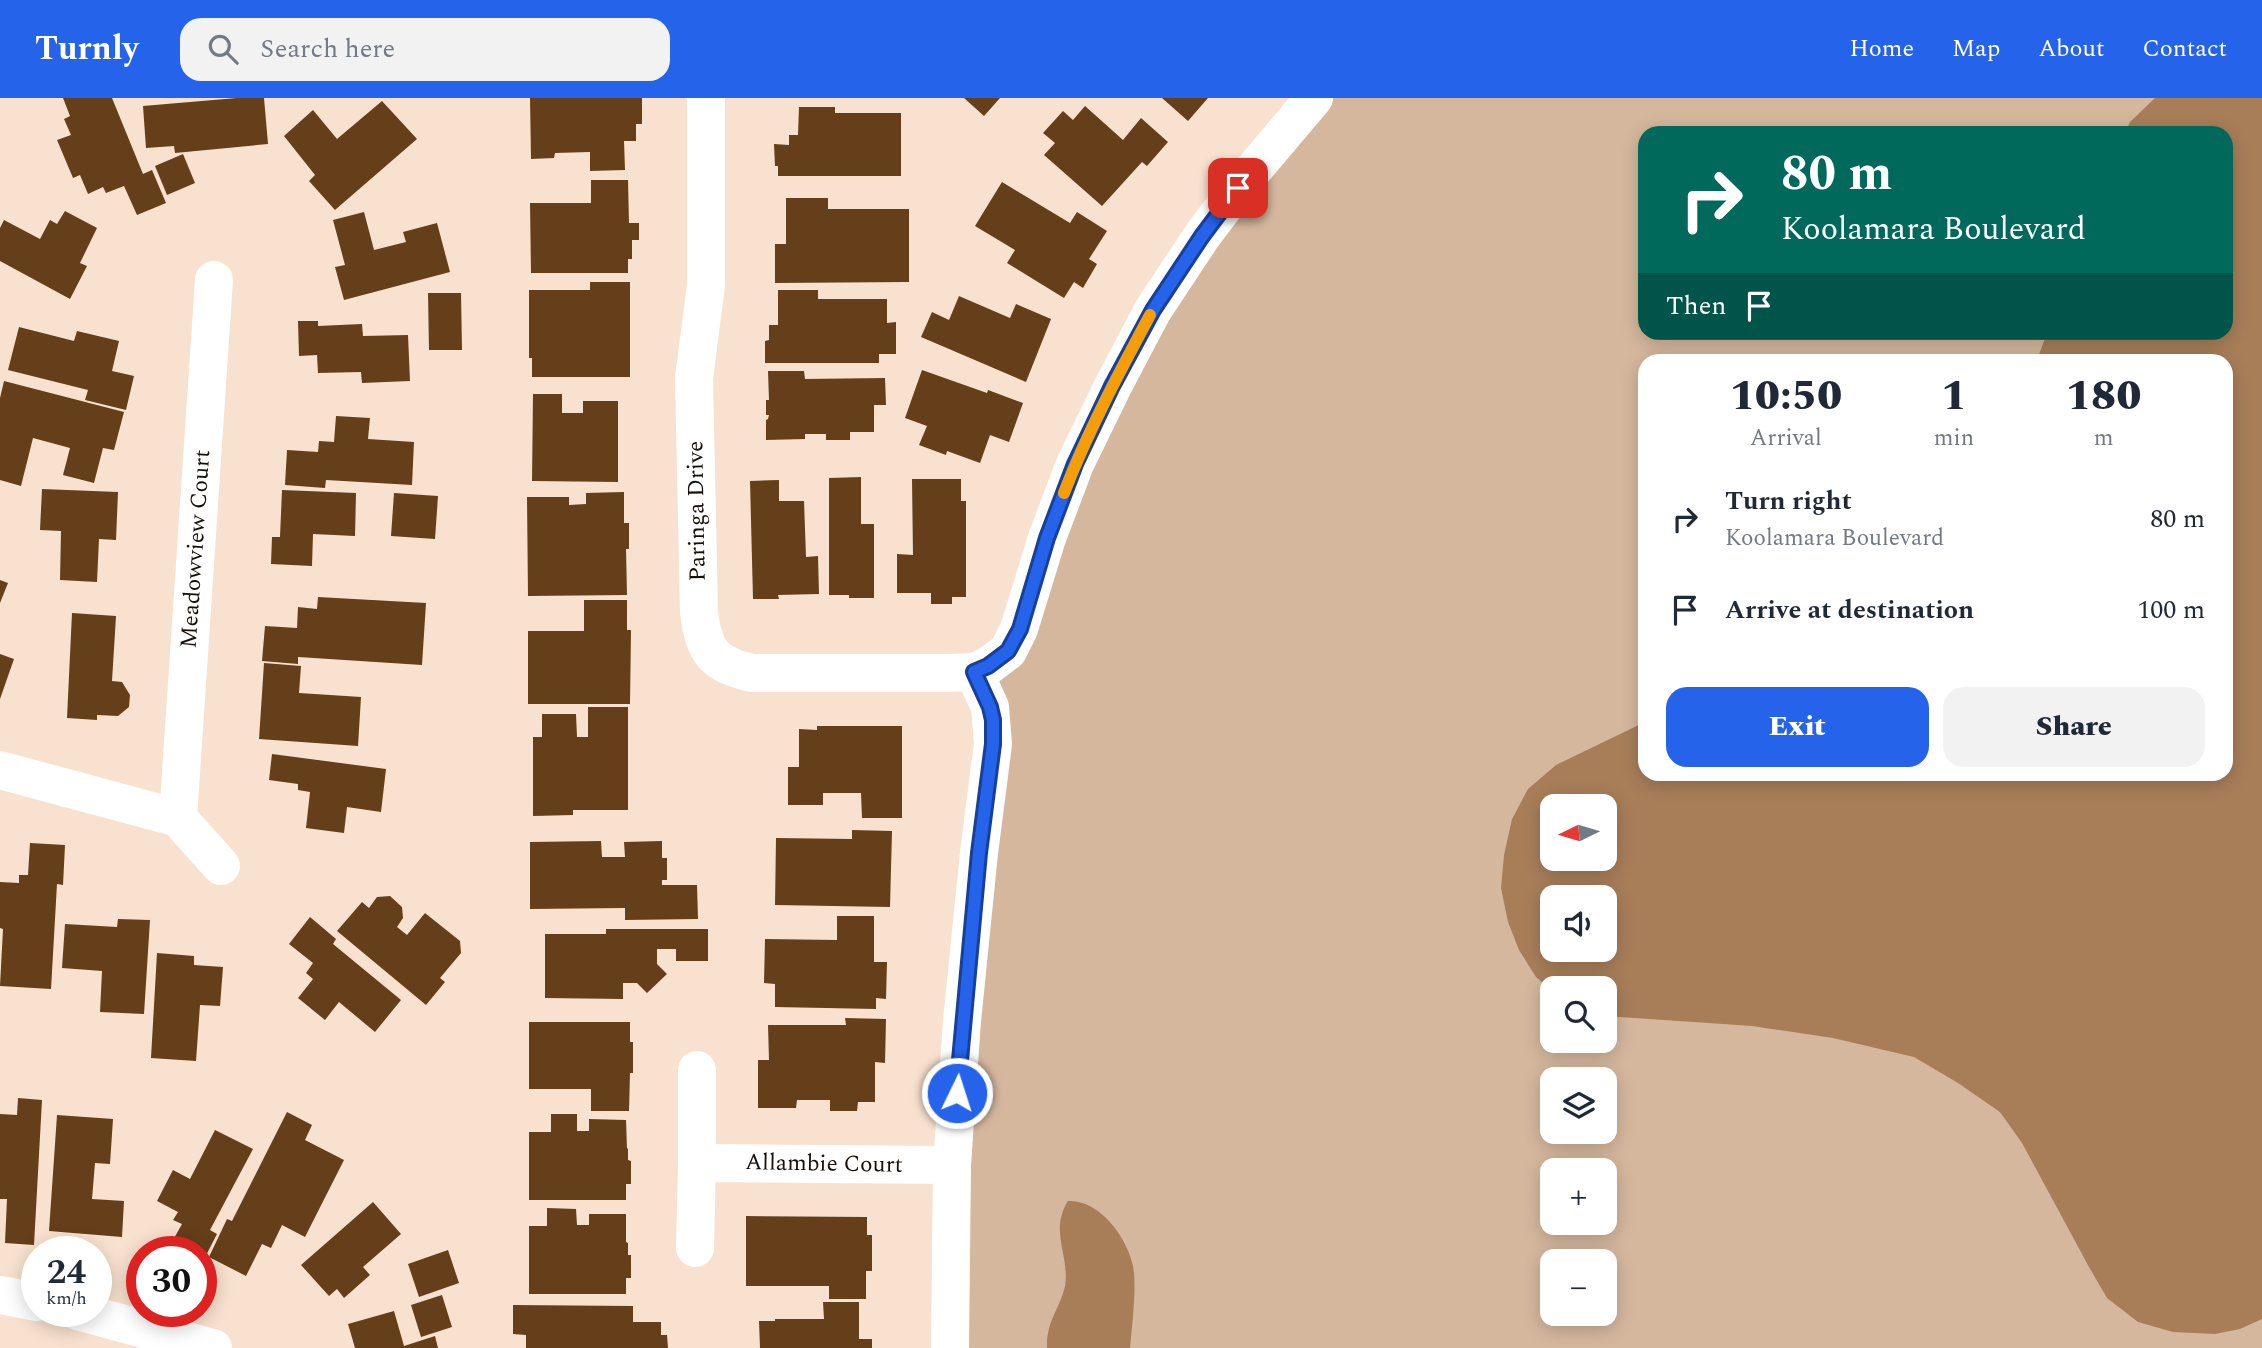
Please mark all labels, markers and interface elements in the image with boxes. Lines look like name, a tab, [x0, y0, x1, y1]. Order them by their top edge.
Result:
search box	[180, 18, 670, 81]
text: Turnly	[35, 24, 138, 74]
text: Search here	[260, 29, 395, 69]
icon: search	[204, 30, 242, 68]
text: Home	[1849, 31, 1914, 67]
text: Map	[1952, 31, 2000, 67]
text: About	[2038, 31, 2104, 67]
text: Contact	[2142, 31, 2227, 67]
text: 80 m	[1781, 137, 1892, 212]
icon: right	[1666, 154, 1757, 245]
pin	[1208, 158, 1268, 218]
icon: arrive	[1219, 169, 1257, 207]
text: Koolamara Boulevard	[1781, 205, 2086, 254]
text: Then	[1666, 286, 1726, 326]
icon: arrive	[1740, 287, 1778, 325]
text: 10:50	[1730, 365, 1842, 428]
text: 1	[1941, 365, 1967, 428]
text: 180	[2066, 365, 2141, 428]
text: Arrival	[1750, 421, 1822, 456]
text: min	[1934, 421, 1974, 456]
text: m	[2094, 421, 2113, 456]
street label: Paringa Drive	[678, 440, 716, 582]
street label: Meadowview Court	[172, 449, 220, 649]
text: Turn right	[1725, 481, 1852, 521]
text: 80 m	[2150, 499, 2205, 539]
icon: right	[1666, 500, 1704, 538]
text: Koolamara Boulevard	[1725, 521, 1944, 556]
text: Arrive at destination	[1725, 590, 1974, 630]
text: 100 m	[2137, 590, 2205, 630]
icon: arrive	[1666, 591, 1704, 629]
button: Exit	[1666, 687, 1929, 767]
button: Share	[1943, 687, 2205, 767]
north arrow	[1540, 794, 1617, 872]
map controls	[1540, 794, 1617, 1326]
button: sound	[1540, 885, 1617, 962]
button: search	[1540, 976, 1617, 1053]
position arrow	[920, 1056, 994, 1130]
button: layers	[1540, 1067, 1617, 1144]
street label: Allambie Court	[745, 1145, 903, 1183]
button: +	[1540, 1158, 1617, 1235]
speed limit sign: 30	[126, 1236, 217, 1327]
text: 24	[47, 1246, 86, 1299]
button: −	[1540, 1249, 1617, 1326]
text: km/h	[46, 1285, 87, 1312]

